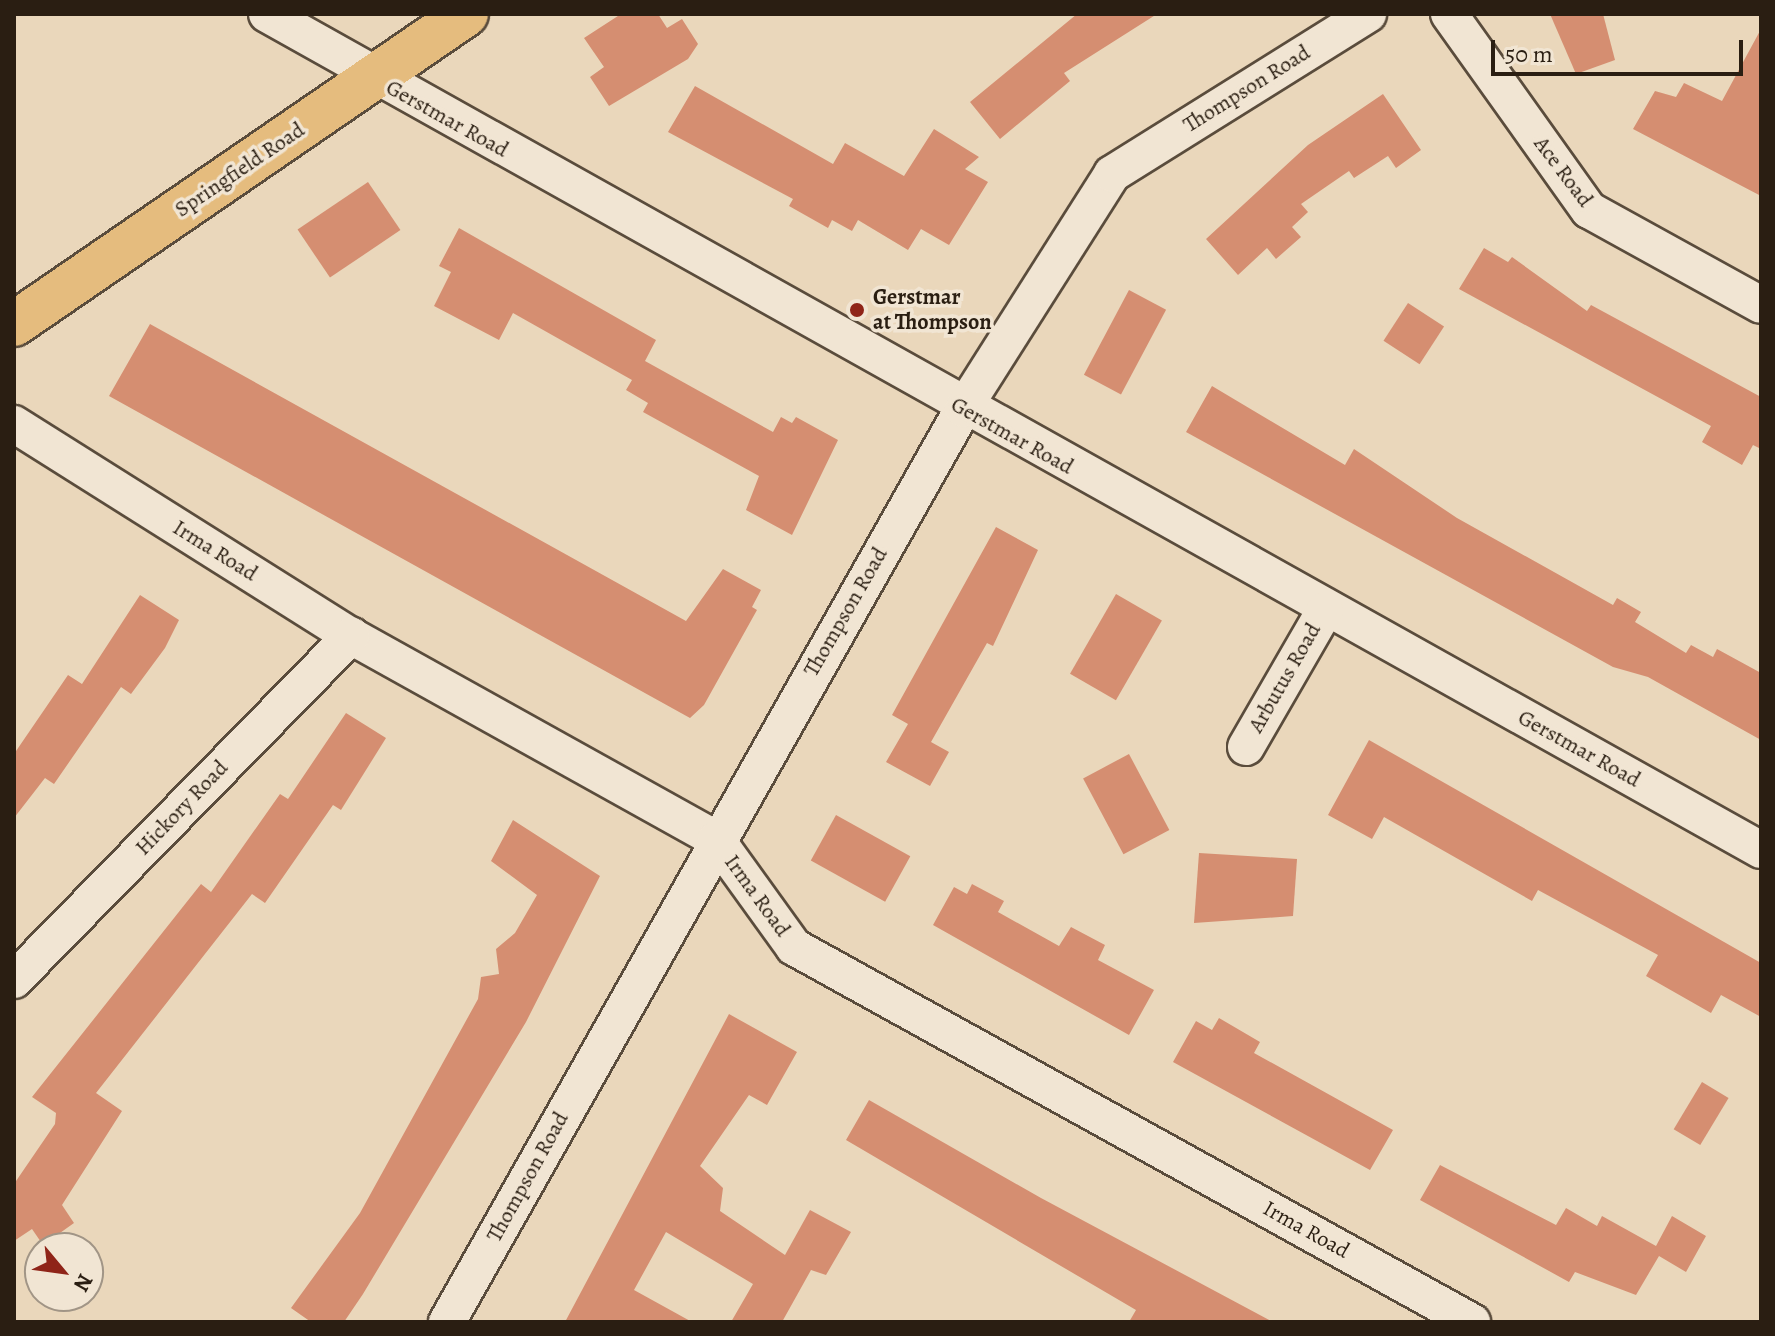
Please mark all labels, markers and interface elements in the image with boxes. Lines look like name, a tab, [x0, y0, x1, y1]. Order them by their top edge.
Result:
scale bar	[1495, 24, 1747, 74]
text: 50 m	[1505, 38, 1553, 70]
street label: Thompson Road	[1179, 39, 1315, 139]
street label: Gerstmar Road	[381, 75, 513, 163]
street label: Springfield Road	[170, 117, 310, 223]
street label: Ace Road	[1528, 131, 1598, 213]
place label: Gerstmar at Thompson	[873, 284, 992, 336]
marker: Gerstmar at Thompson	[848, 301, 866, 319]
street label: Gerstmar Road	[946, 392, 1078, 480]
street label: Irma Road	[168, 515, 262, 587]
street label: Thompson Road	[798, 543, 894, 681]
street label: Arbutus Road	[1243, 619, 1327, 737]
street label: Gerstmar Road	[1513, 705, 1645, 793]
street label: Hickory Road	[130, 755, 234, 861]
street label: Irma Road	[718, 850, 796, 942]
street label: Thompson Road	[481, 1107, 575, 1247]
street label: Irma Road	[1258, 1195, 1354, 1265]
north arrow	[24, 1232, 104, 1312]
text: N	[66, 1268, 100, 1297]

